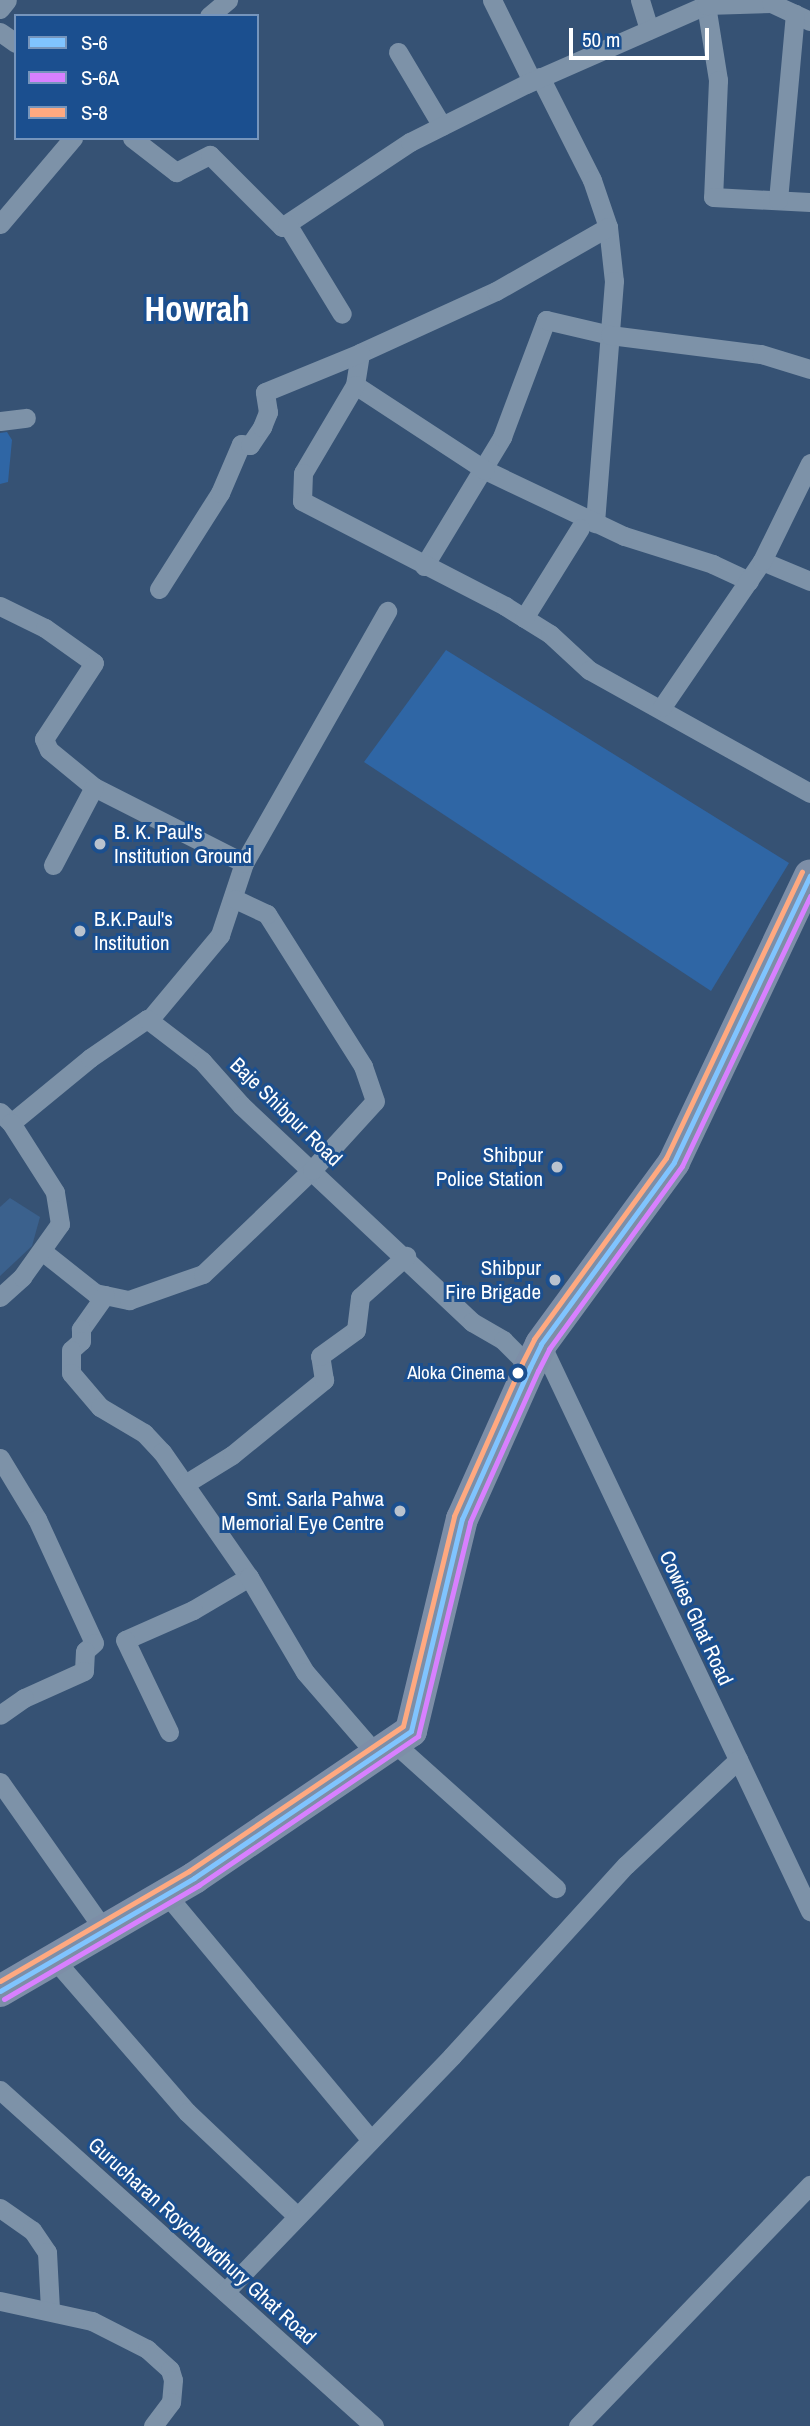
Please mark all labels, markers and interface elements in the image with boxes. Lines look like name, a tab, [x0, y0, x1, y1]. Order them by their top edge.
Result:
legend	[14, 14, 259, 140]
scale bar	[572, 14, 712, 58]
text: 50 m	[582, 25, 620, 54]
text: S-6	[81, 28, 108, 57]
text: S-6A	[81, 63, 119, 92]
text: S-8	[81, 98, 108, 127]
district label: Howrah	[144, 288, 250, 330]
place label: B. K. Paul's Institution Ground	[114, 819, 252, 869]
marker: B. K. Paul's Institution Ground	[92, 836, 108, 852]
place label: B.K.Paul's Institution	[94, 906, 173, 956]
marker: B.K.Paul's Institution	[72, 923, 88, 939]
street label: Baje Shibpur Road	[225, 1052, 347, 1172]
place label: Shibpur Police Station	[436, 1142, 543, 1192]
marker: Shibpur Police Station	[549, 1159, 565, 1175]
place label: Shibpur Fire Brigade	[445, 1255, 541, 1305]
marker: Shibpur Fire Brigade	[547, 1272, 563, 1288]
place label: Aloka Cinema	[407, 1362, 505, 1384]
marker: Aloka Cinema	[511, 1366, 525, 1380]
place label: Smt. Sarla Pahwa Memorial Eye Centre	[221, 1486, 384, 1536]
marker: Smt. Sarla Pahwa Memorial Eye Centre	[390, 1501, 410, 1521]
street label: Cowies Ghat Road	[654, 1547, 738, 1689]
street label: Gurucharan Roychowdhury Ghat Road	[83, 2132, 321, 2350]

